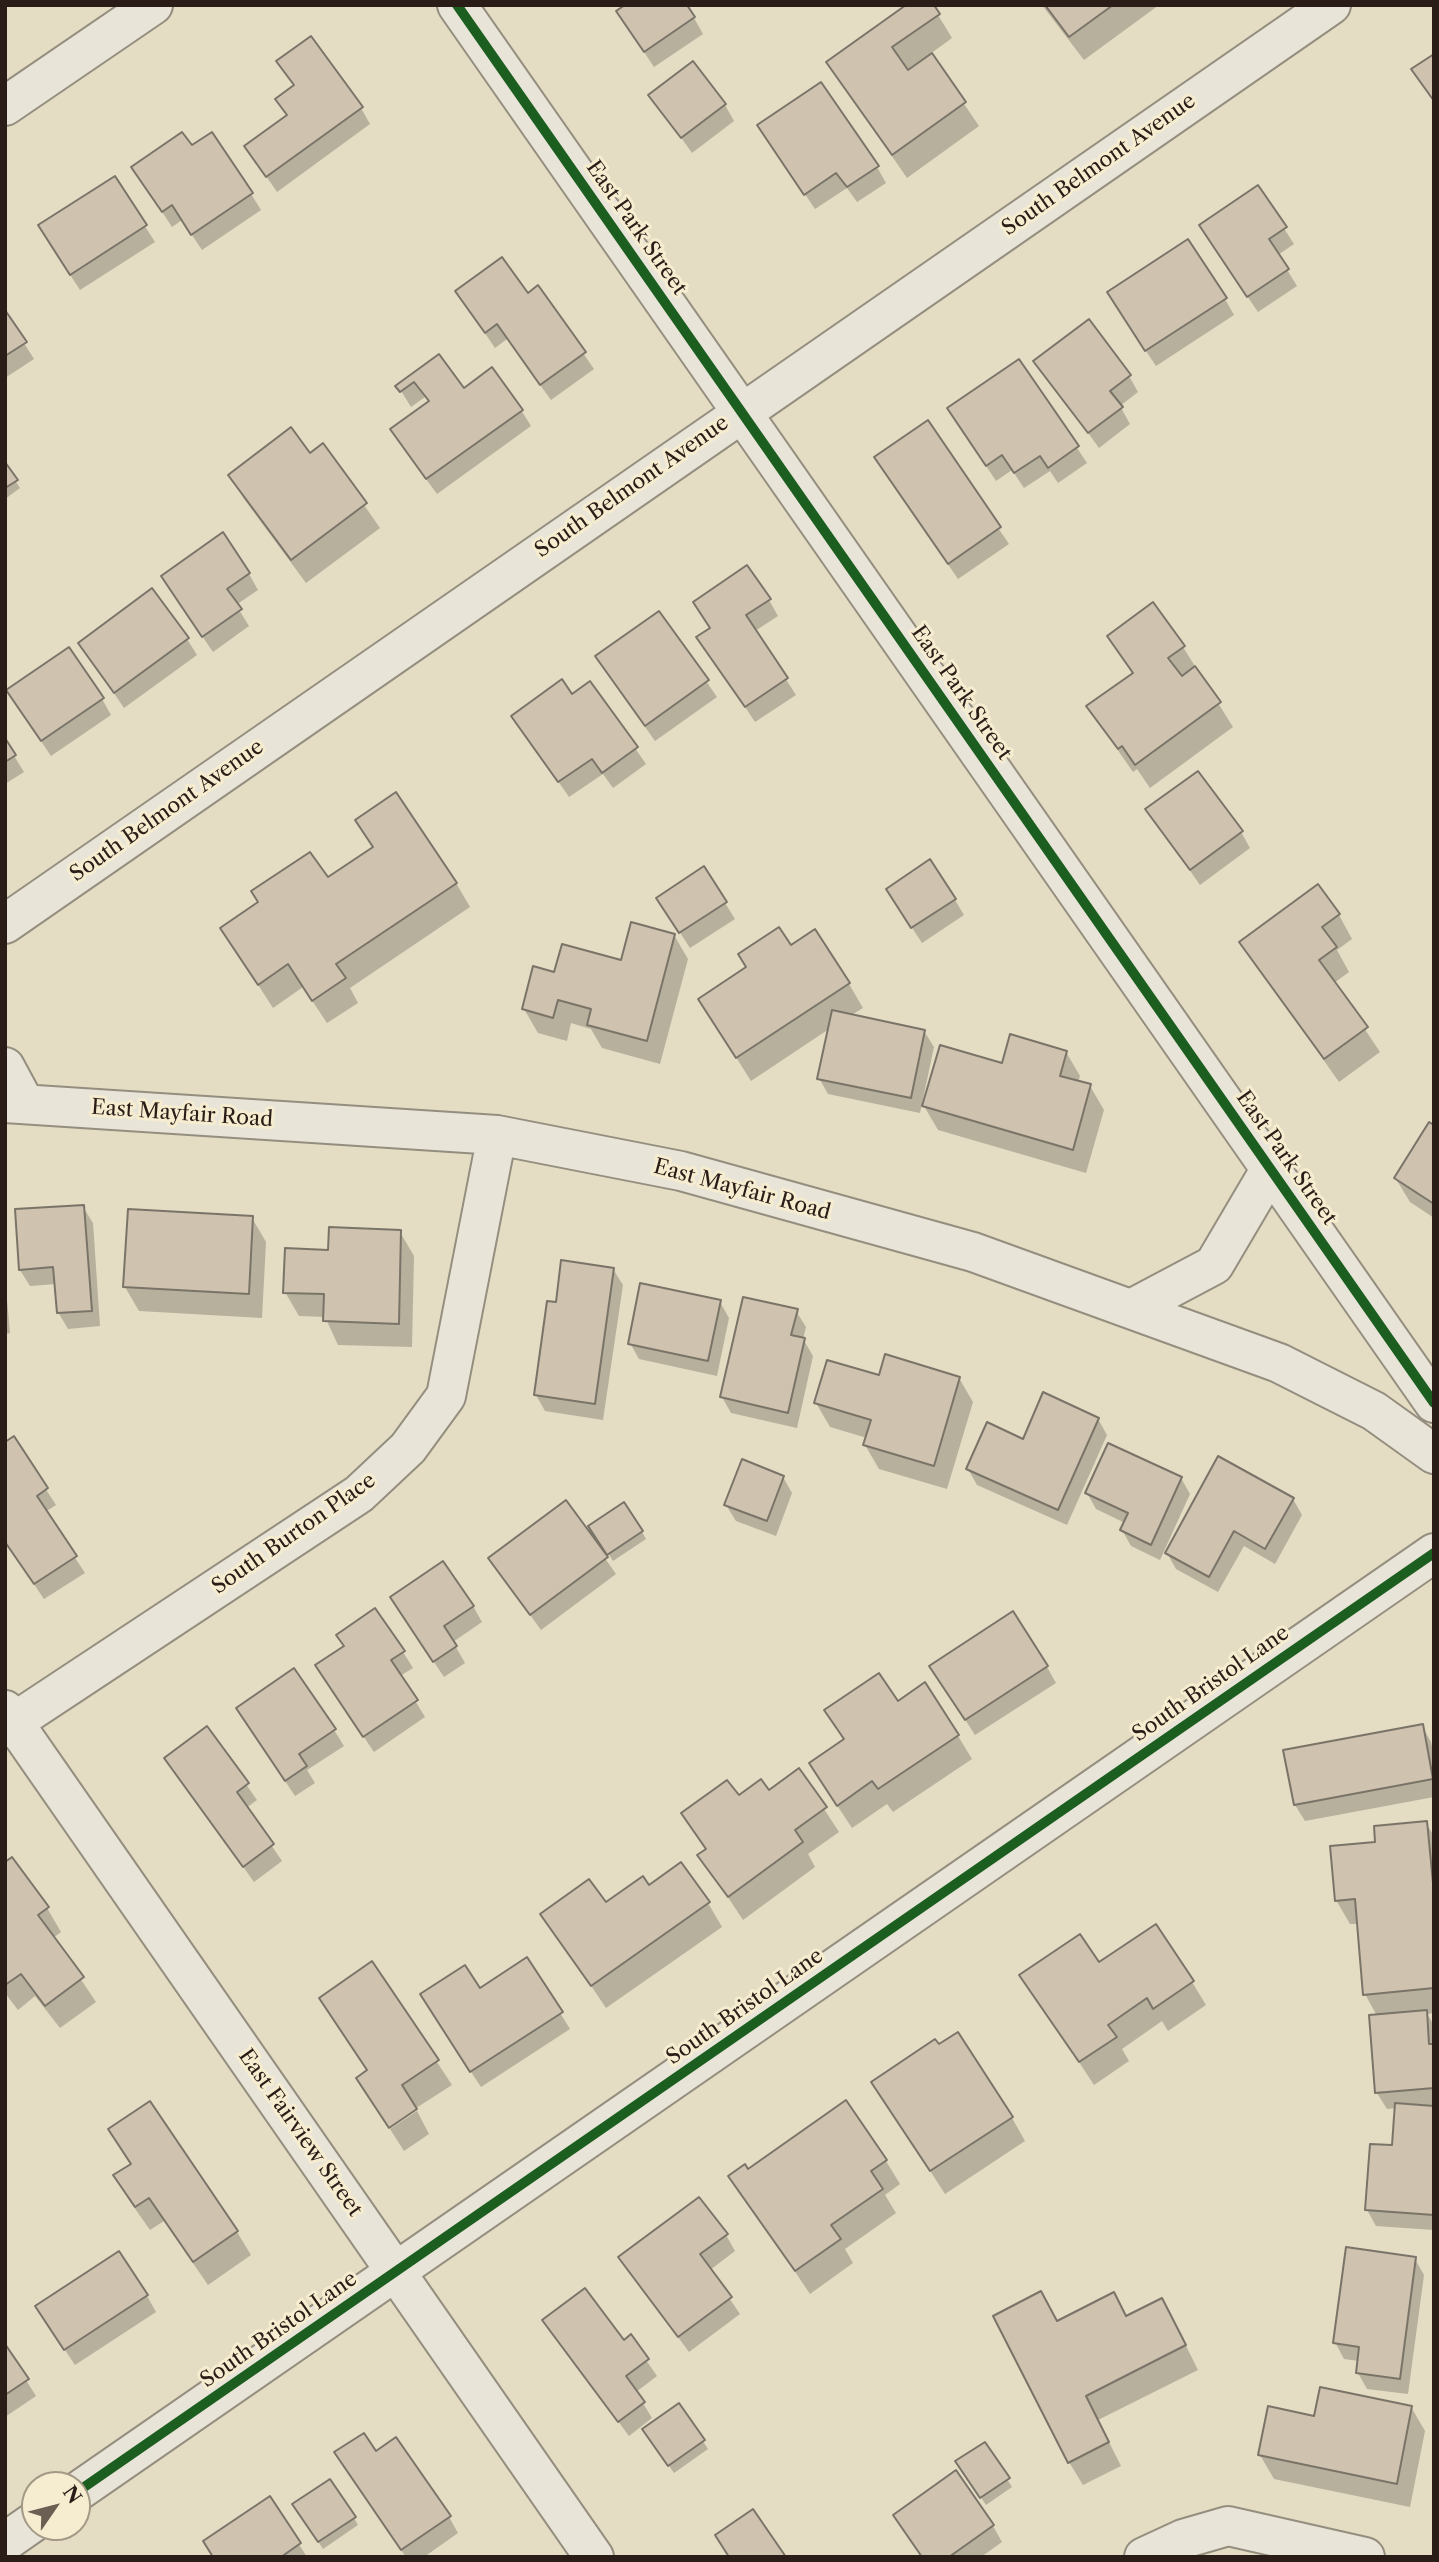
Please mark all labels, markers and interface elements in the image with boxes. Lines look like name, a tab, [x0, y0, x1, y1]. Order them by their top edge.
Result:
street label: South Belmont Avenue	[997, 89, 1201, 241]
street label: East Park Street	[580, 156, 692, 300]
street label: South Belmont Avenue	[530, 411, 734, 563]
street label: East Park Street	[905, 621, 1017, 765]
street label: South Belmont Avenue	[65, 735, 269, 887]
street label: East Park Street	[1230, 1086, 1342, 1230]
street label: East Mayfair Road	[90, 1095, 274, 1133]
street label: East Mayfair Road	[651, 1154, 833, 1226]
street label: South Burton Place	[207, 1468, 381, 1600]
street label: South Bristol Lane	[1128, 1621, 1294, 1747]
street label: South Bristol Lane	[662, 1944, 828, 2070]
street label: East Fairview Street	[233, 2044, 367, 2222]
street label: South Bristol Lane	[196, 2267, 362, 2393]
north arrow	[21, 2471, 91, 2541]
text: N	[58, 2481, 86, 2508]

